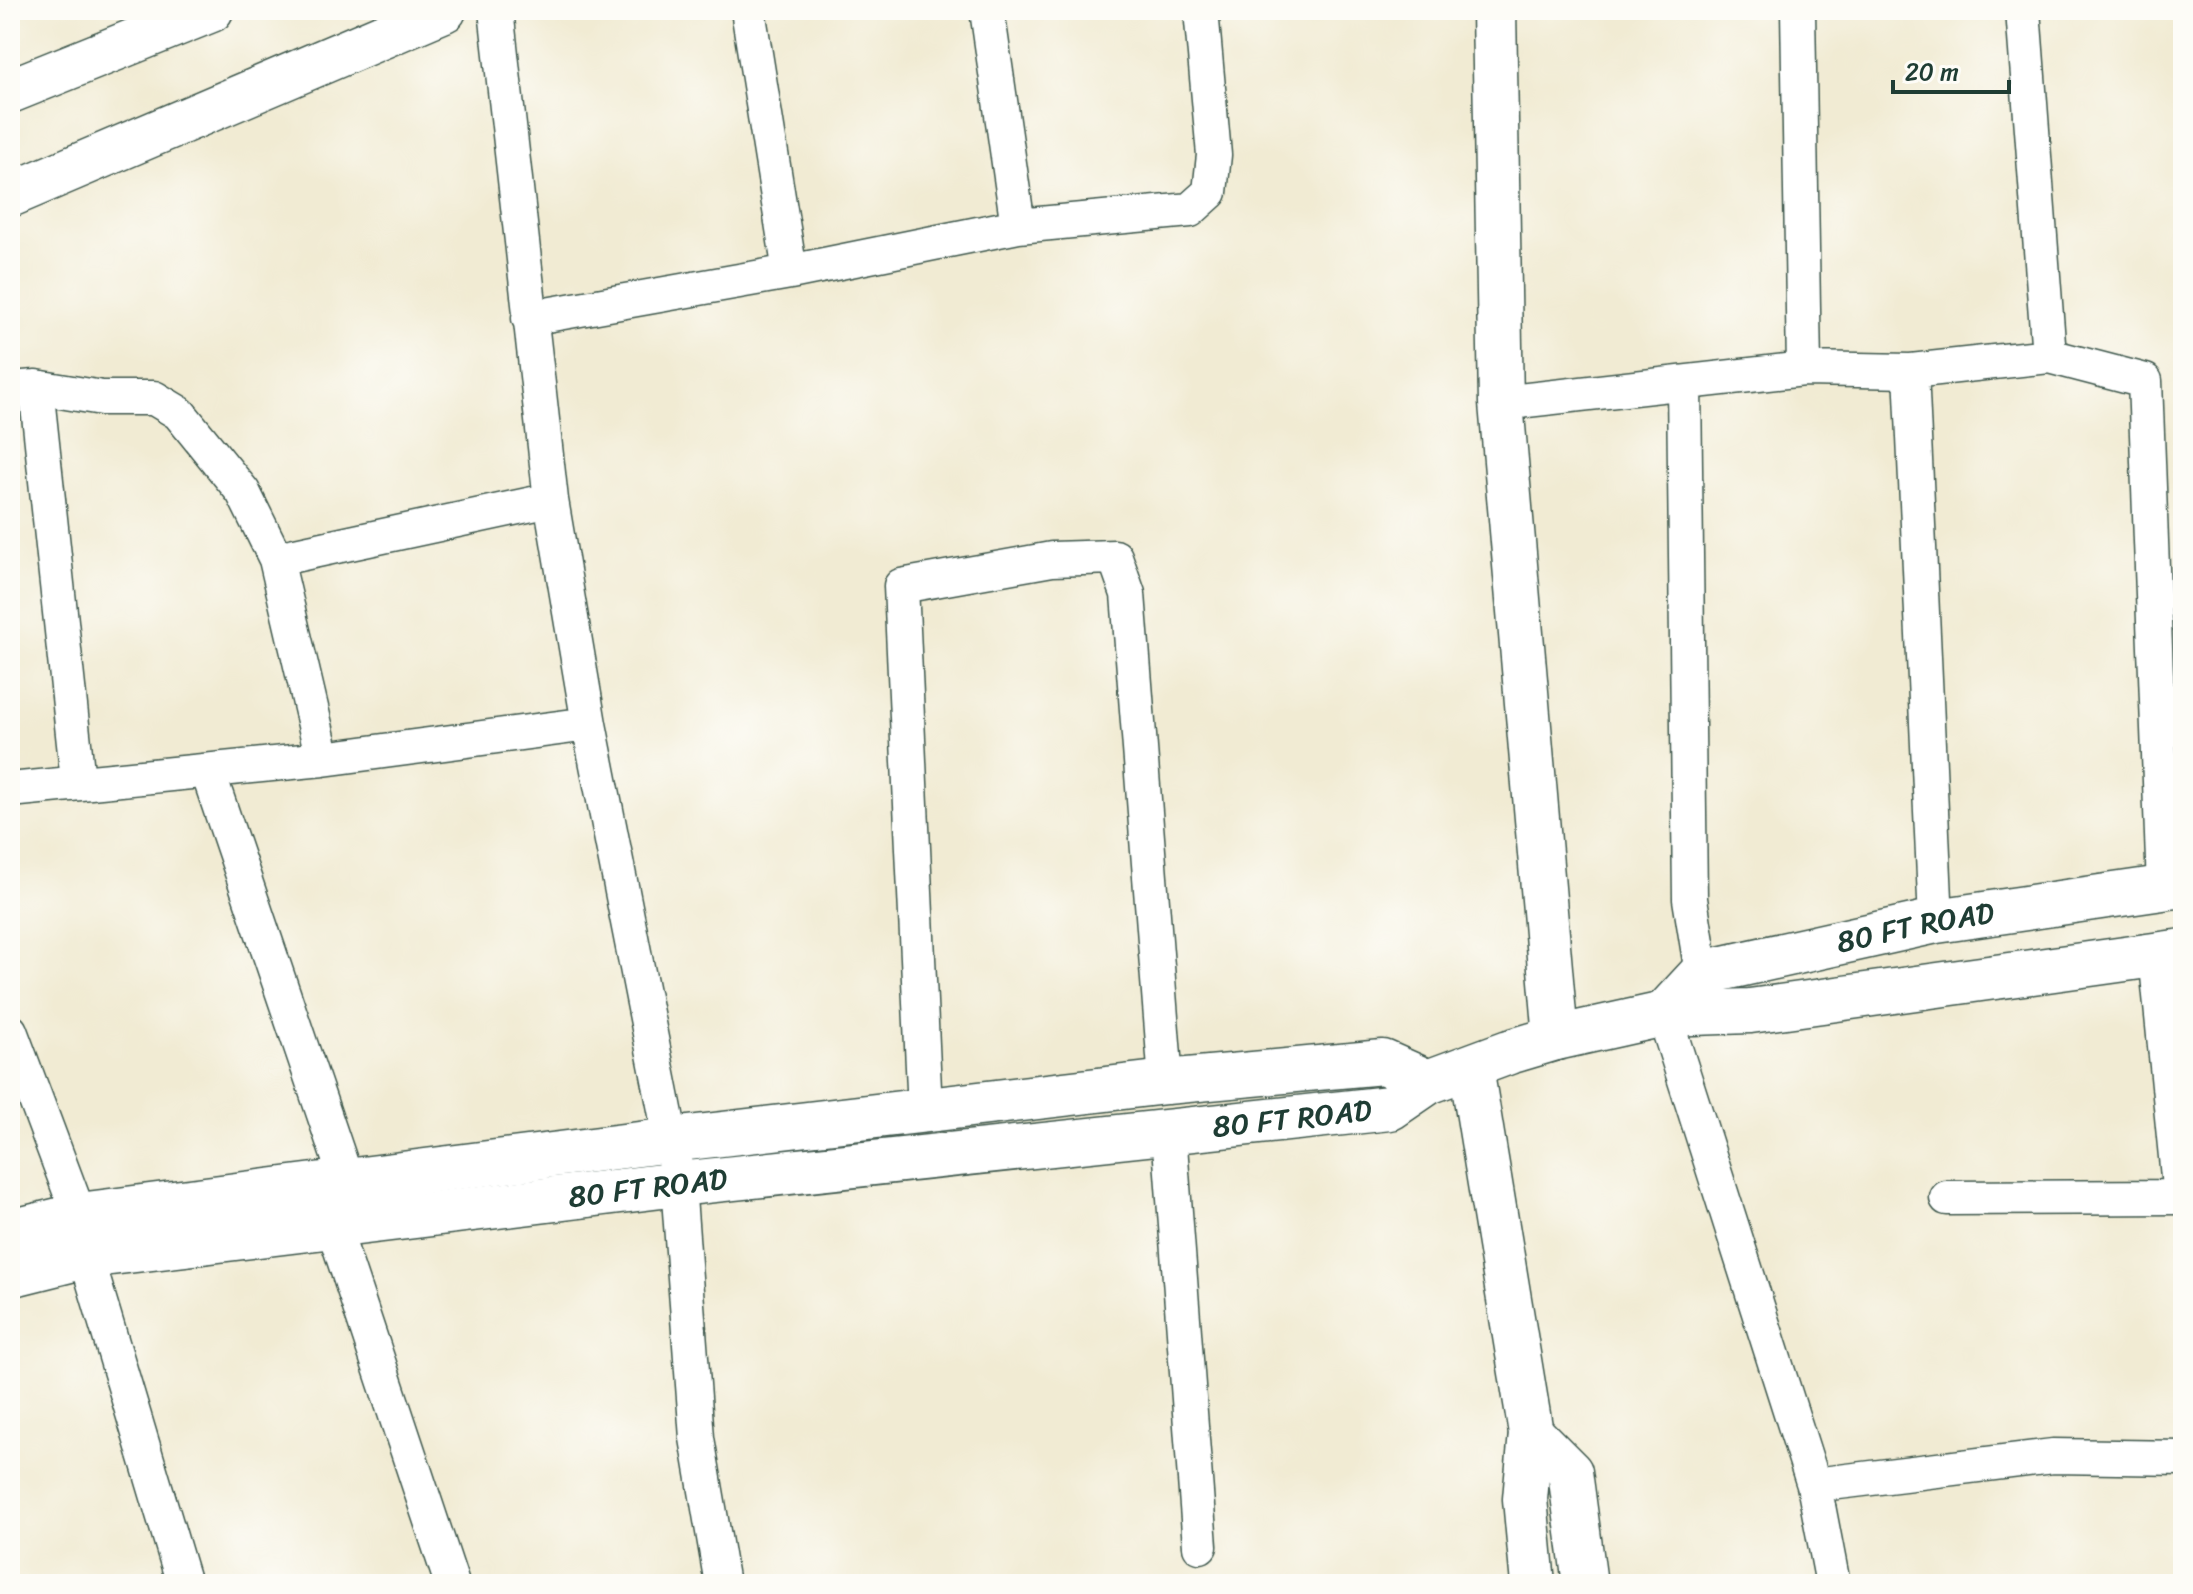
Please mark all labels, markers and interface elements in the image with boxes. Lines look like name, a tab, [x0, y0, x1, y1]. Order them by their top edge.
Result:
scale bar	[1893, 44, 2009, 94]
text: 20 m	[1905, 51, 1959, 93]
street label: 80 FT ROAD	[1831, 886, 1998, 969]
street label: 80 FT ROAD	[1210, 1083, 1374, 1154]
street label: 80 FT ROAD	[565, 1152, 730, 1224]

